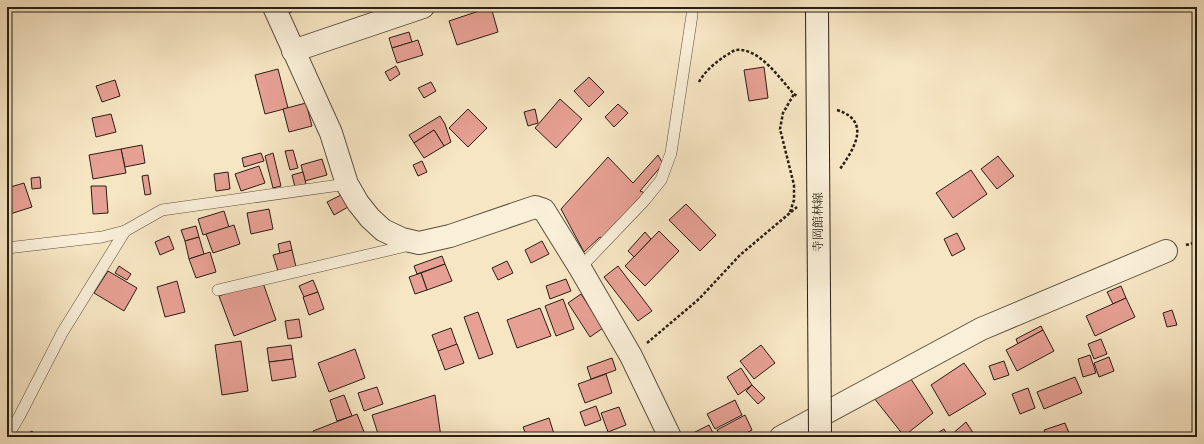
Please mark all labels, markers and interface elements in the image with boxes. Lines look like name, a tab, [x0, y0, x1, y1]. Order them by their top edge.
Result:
street label: 寺岡館林線	[811, 192, 826, 252]

